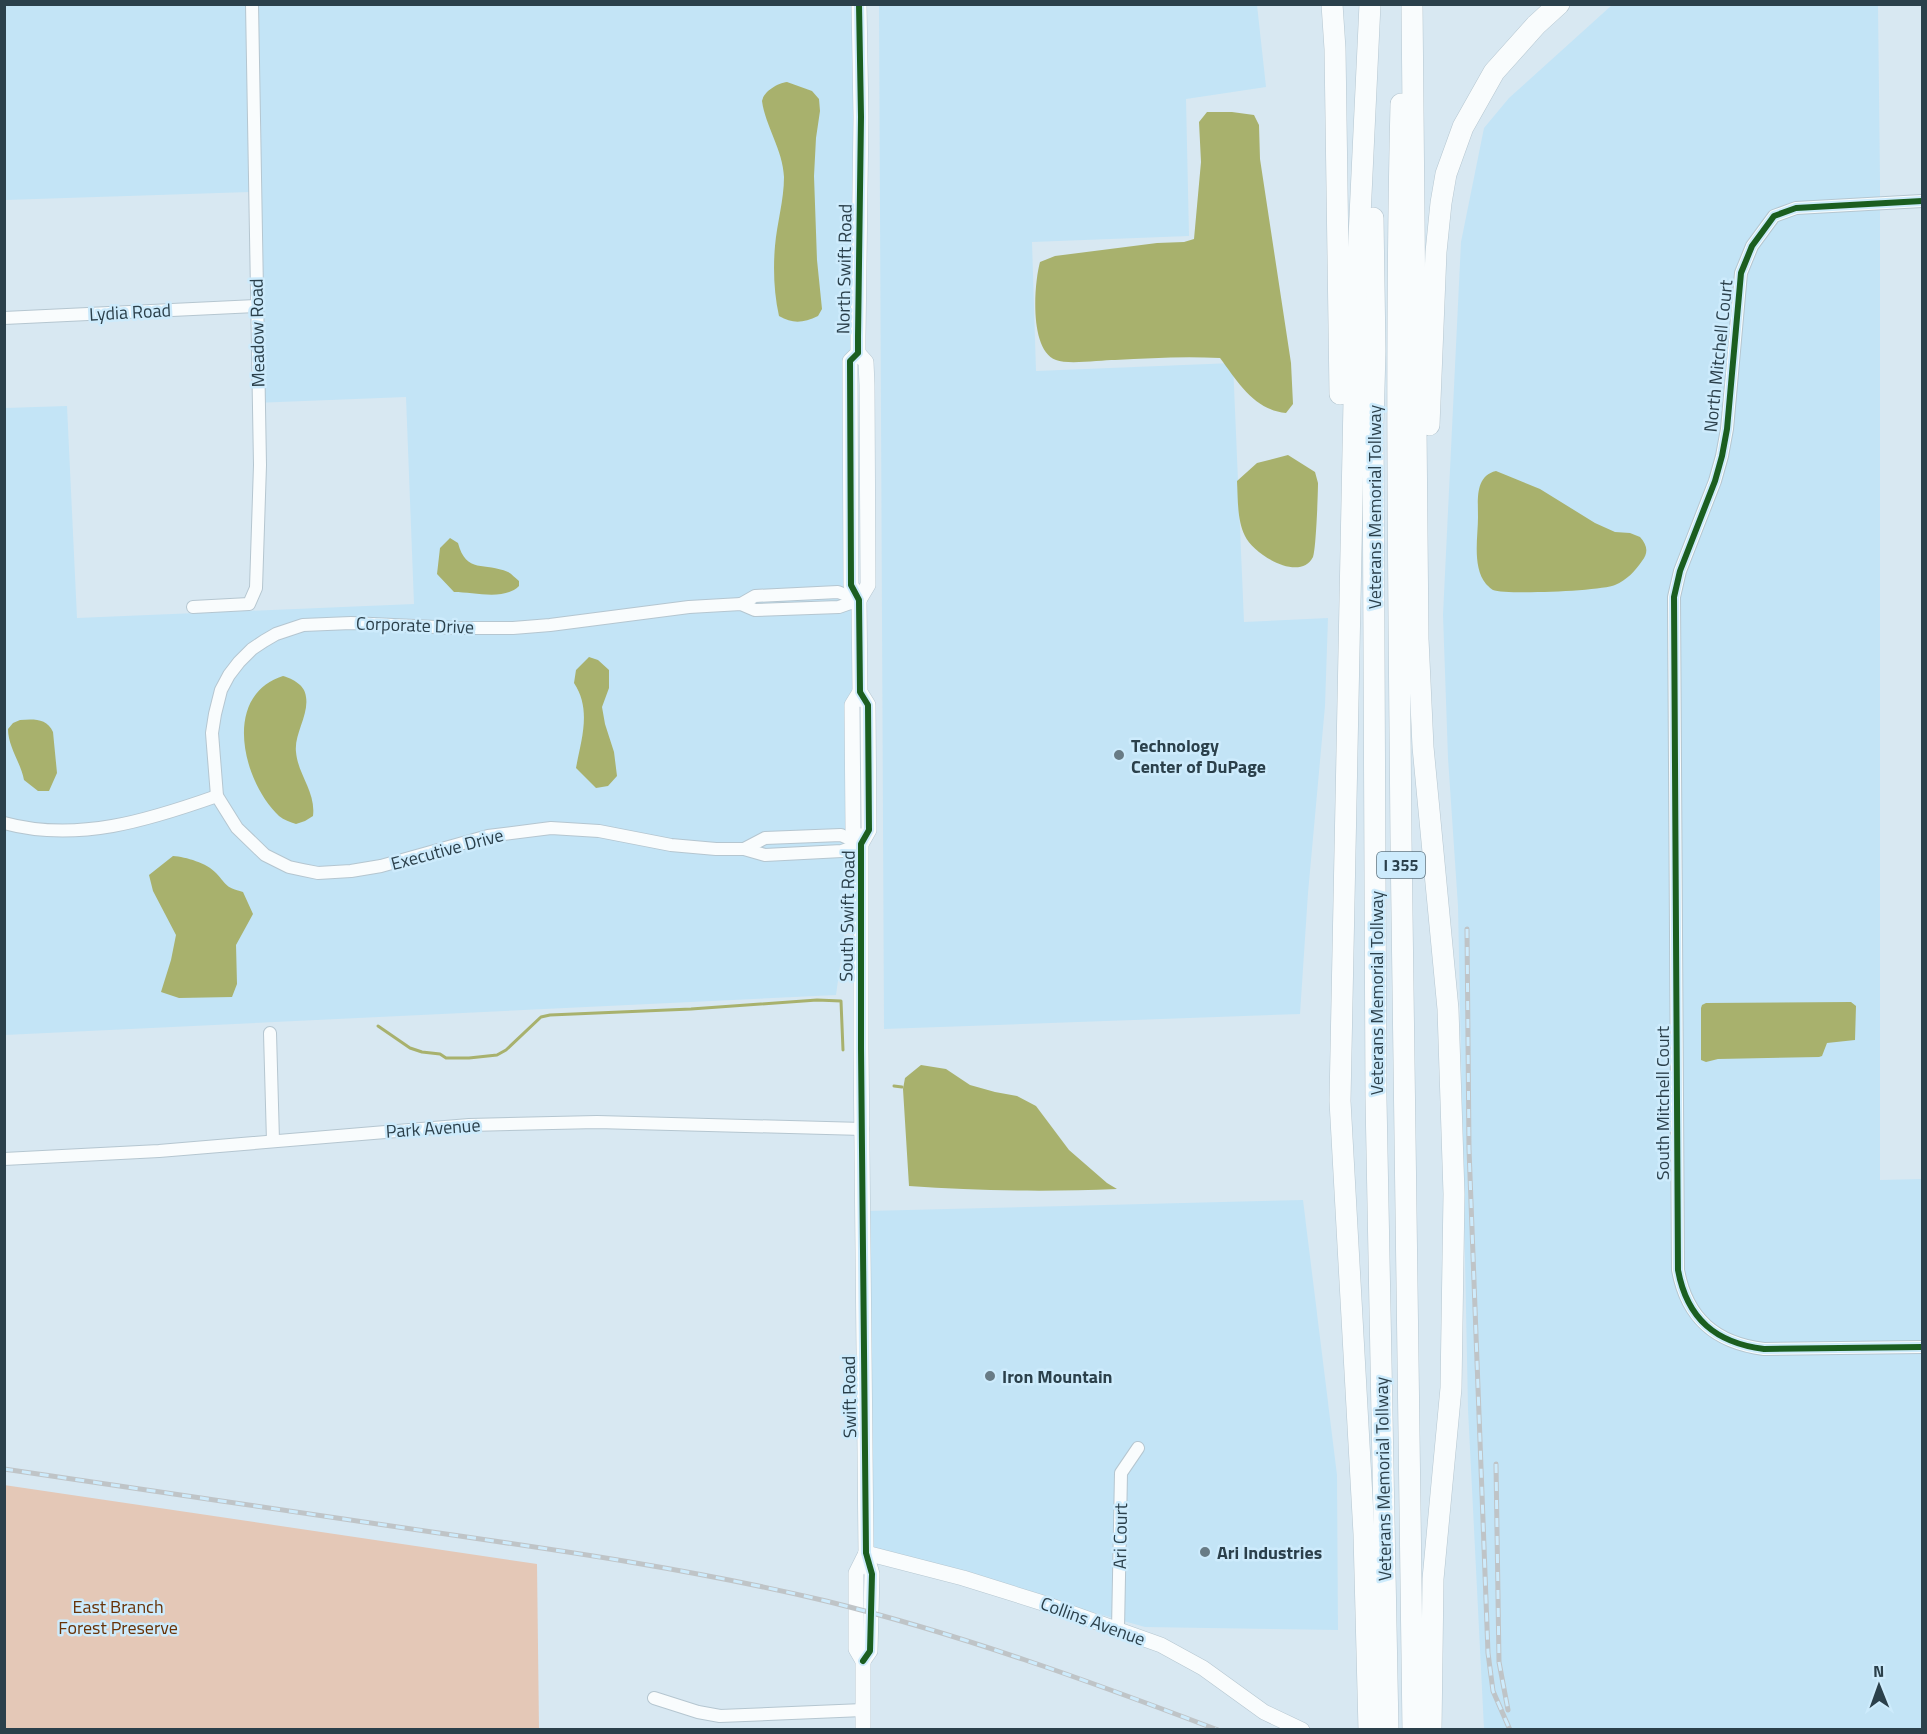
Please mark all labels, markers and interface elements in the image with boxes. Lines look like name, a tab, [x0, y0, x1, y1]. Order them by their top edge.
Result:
street label: North Swift Road	[829, 204, 859, 334]
street label: Meadow Road	[243, 278, 271, 388]
street label: North Mitchell Court	[1697, 278, 1740, 434]
street label: Lydia Road	[88, 296, 172, 328]
street label: Veterans Memorial Tollway	[1361, 404, 1388, 609]
street label: Corporate Drive	[355, 609, 475, 641]
place label: Technology Center of DuPage	[1131, 732, 1266, 780]
marker: Technology Center of DuPage	[1112, 748, 1126, 762]
street label: Executive Drive	[388, 821, 506, 877]
street label: South Swift Road	[832, 850, 862, 982]
road number: I 355	[1377, 852, 1425, 878]
street label: Veterans Memorial Tollway	[1363, 890, 1390, 1095]
street label: South Mitchell Court	[1649, 1025, 1676, 1180]
street label: Park Avenue	[385, 1111, 481, 1145]
street label: Swift Road	[835, 1356, 863, 1438]
place label: Iron Mountain	[1002, 1363, 1113, 1390]
marker: Iron Mountain	[983, 1369, 997, 1383]
street label: Veterans Memorial Tollway	[1368, 1376, 1398, 1581]
street label: Ari Court	[1106, 1502, 1134, 1569]
place label: Ari Industries	[1217, 1539, 1322, 1566]
marker: Ari Industries	[1198, 1545, 1212, 1559]
street label: Collins Avenue	[1037, 1590, 1149, 1652]
park label: East Branch Forest Preserve	[58, 1593, 178, 1641]
north arrow	[1849, 1656, 1909, 1716]
text: N	[1873, 1659, 1884, 1683]

